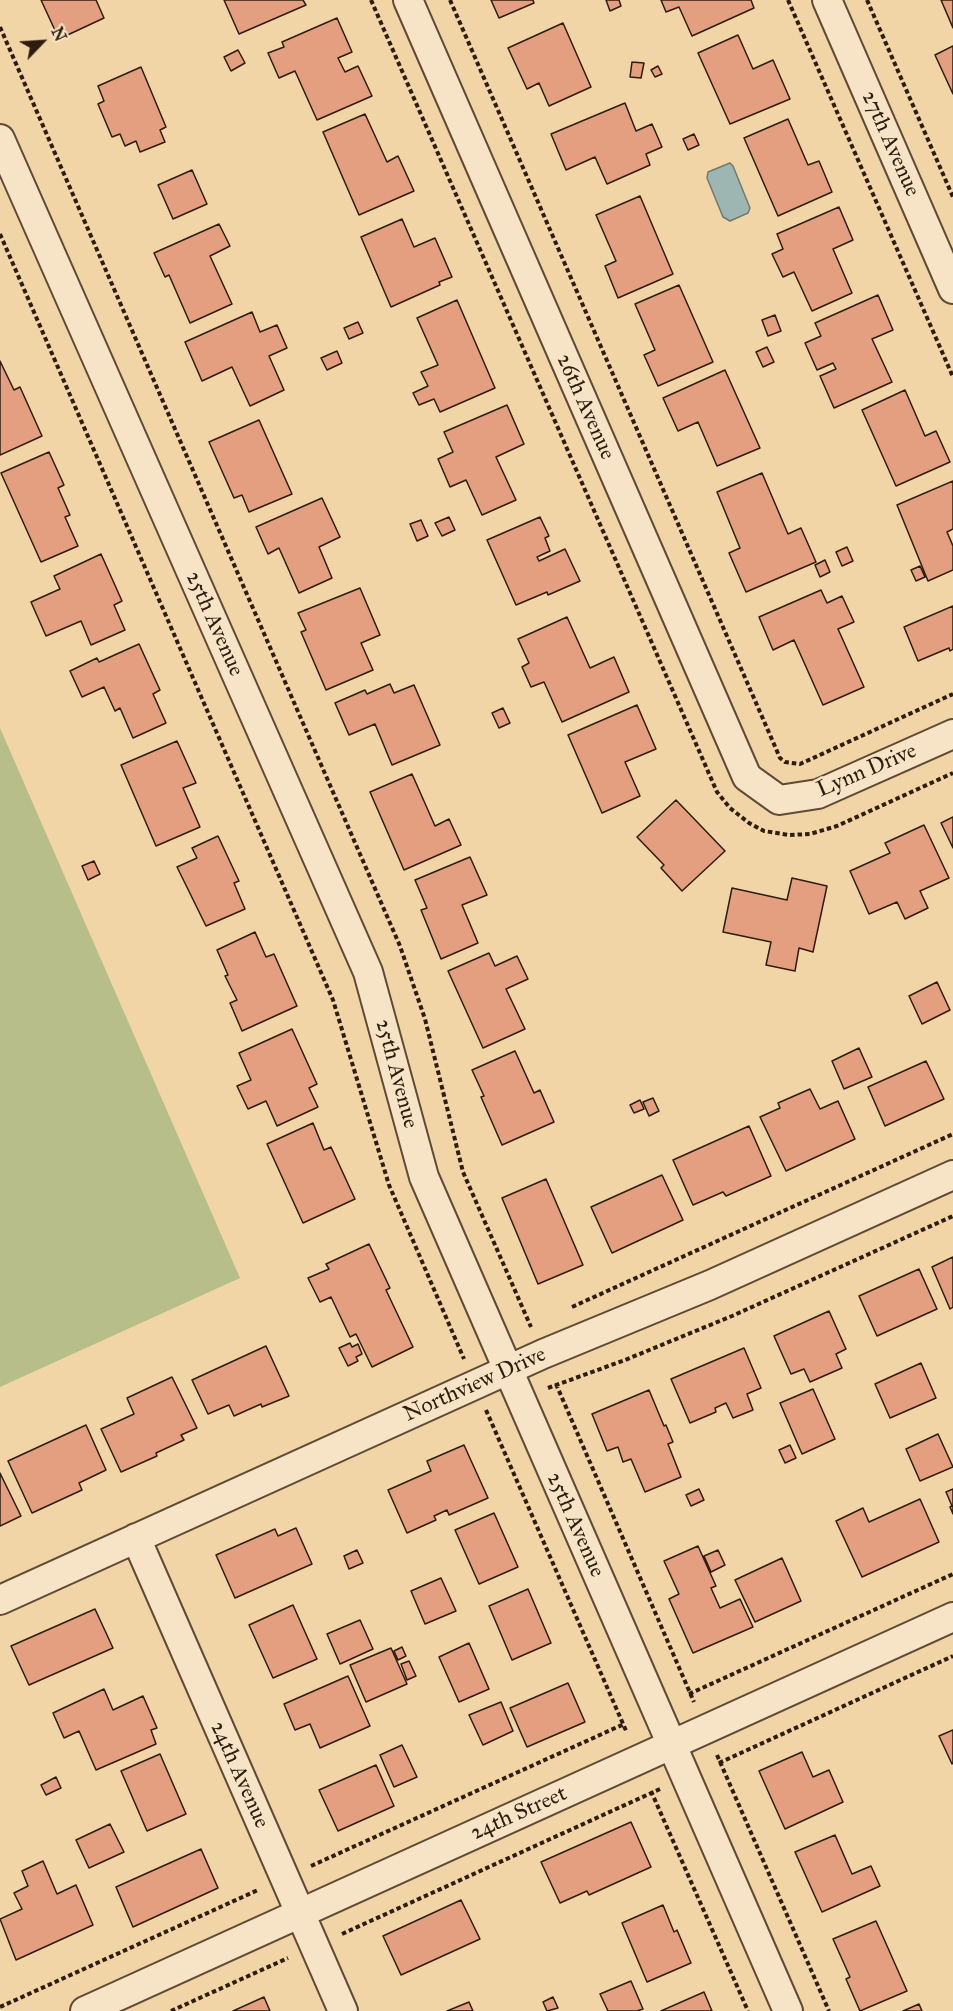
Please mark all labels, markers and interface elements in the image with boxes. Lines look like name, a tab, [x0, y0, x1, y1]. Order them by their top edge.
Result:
north arrow	[12, 12, 72, 72]
text: N	[47, 24, 70, 44]
street label: 27th Avenue	[855, 87, 925, 201]
street label: 26th Avenue	[550, 350, 620, 464]
street label: 25th Avenue	[179, 568, 249, 680]
street label: Lynn Drive	[813, 738, 921, 804]
street label: 25th Avenue	[369, 1017, 423, 1131]
street label: Northview Drive	[400, 1342, 550, 1428]
street label: 25th Avenue	[540, 1469, 610, 1581]
street label: 24th Avenue	[204, 1718, 274, 1832]
street label: 24th Street	[467, 1781, 571, 1847]

